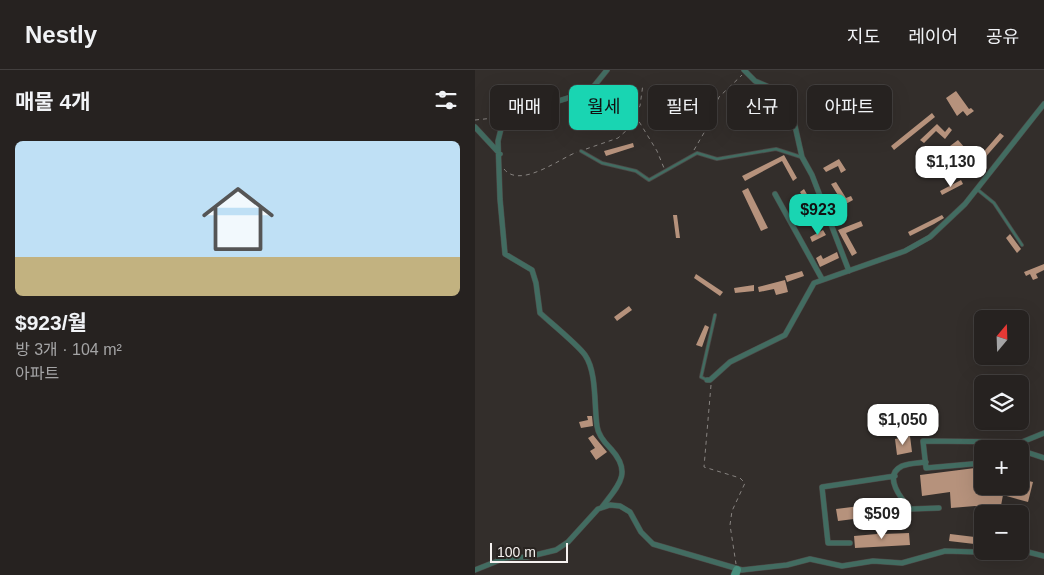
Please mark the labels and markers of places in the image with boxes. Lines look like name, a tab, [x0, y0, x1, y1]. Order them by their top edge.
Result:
pin: $1,130	[910, 146, 992, 188]
pin: $923	[788, 194, 848, 236]
pin: $1,050	[862, 404, 944, 446]
pin: $509	[852, 498, 912, 540]

